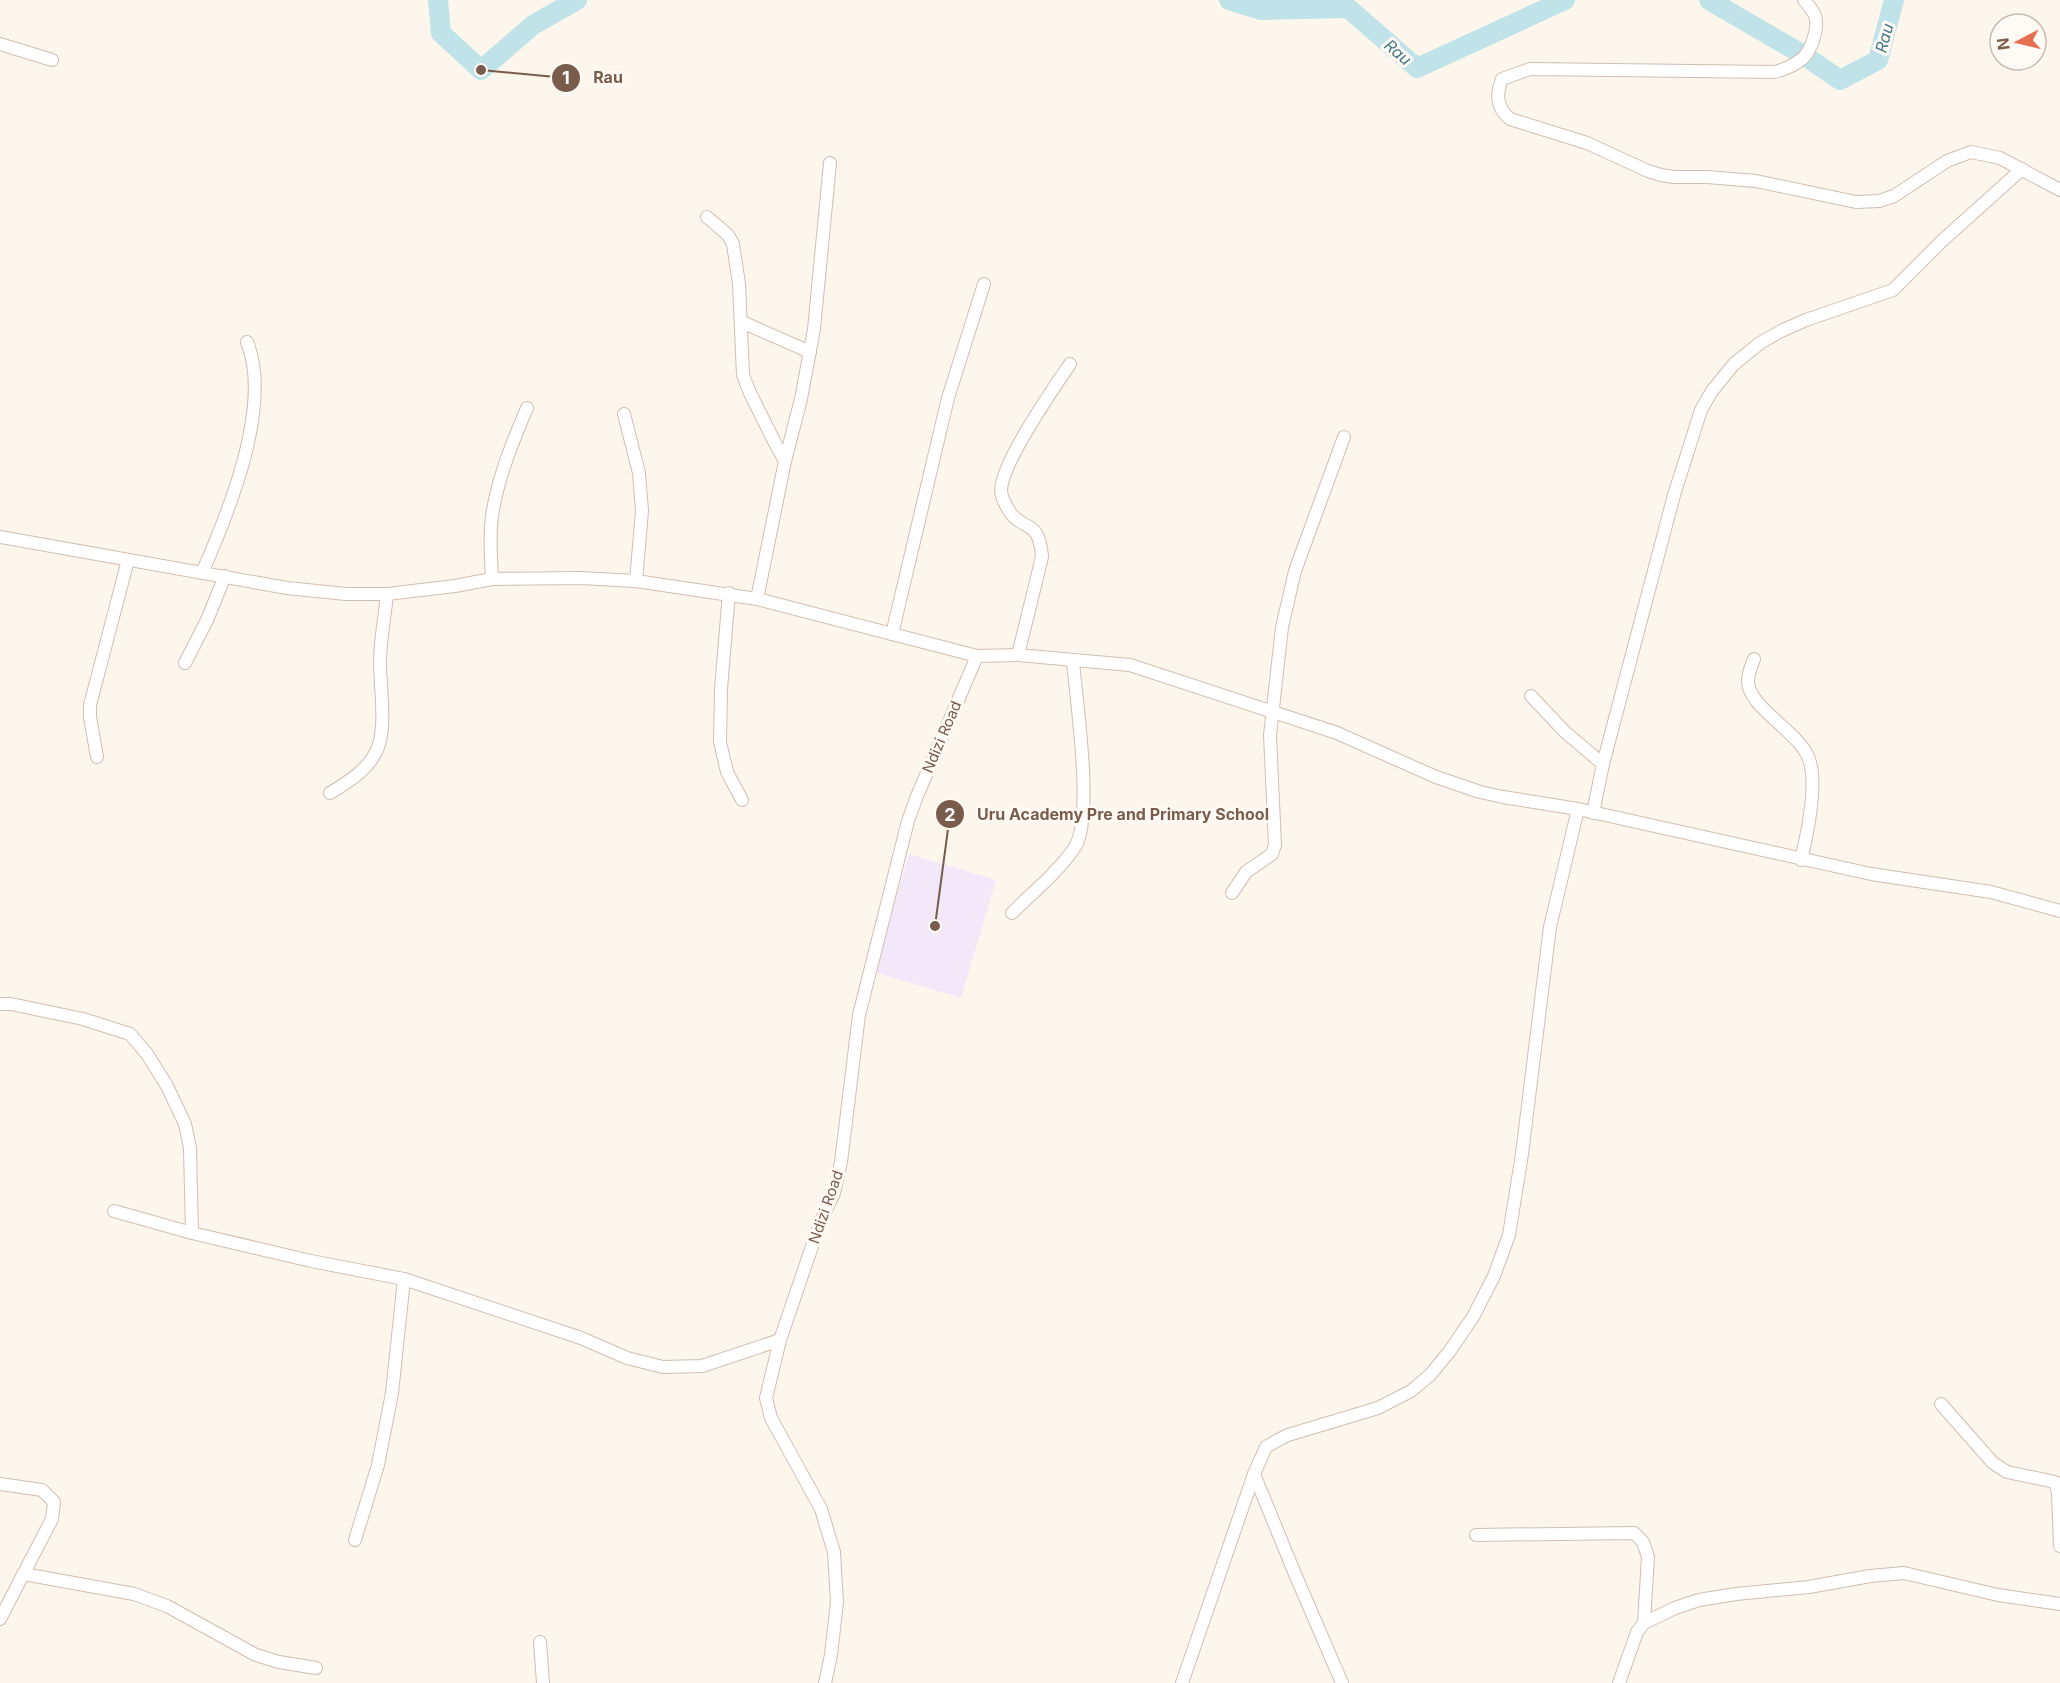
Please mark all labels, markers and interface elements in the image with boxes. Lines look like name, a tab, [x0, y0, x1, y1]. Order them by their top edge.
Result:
north arrow	[1988, 12, 2048, 72]
water label: Rau	[1871, 21, 1897, 55]
water label: Rau	[1380, 35, 1416, 69]
text: N	[1992, 37, 2014, 51]
callout: Rau	[551, 61, 634, 95]
text: 1	[562, 67, 570, 88]
text: Rau	[593, 67, 623, 87]
street label: Ndizi Road	[918, 698, 965, 776]
callout: Uru Academy Pre and Primary School	[935, 797, 1281, 831]
text: 2	[944, 804, 956, 825]
text: Uru Academy Pre and Primary School	[977, 804, 1269, 824]
street label: Ndizi Road	[804, 1168, 847, 1246]

